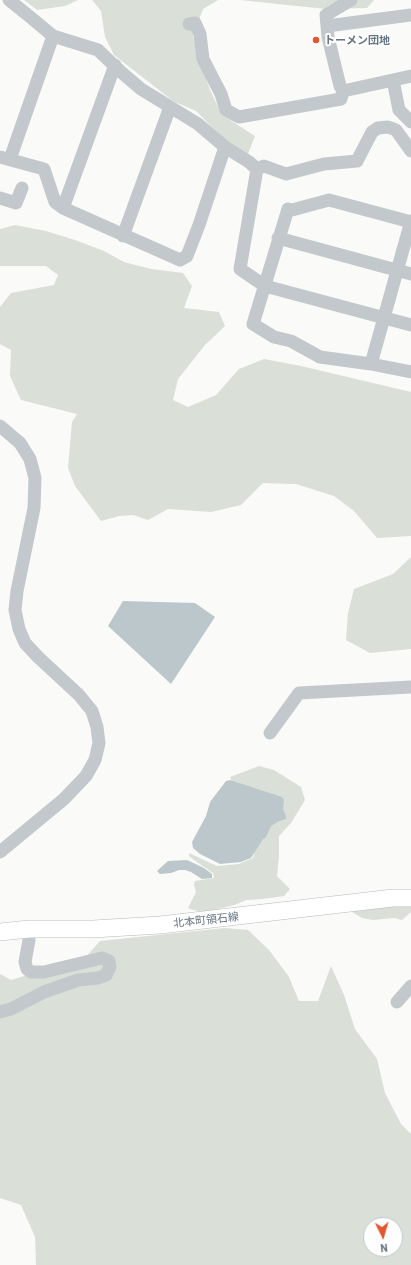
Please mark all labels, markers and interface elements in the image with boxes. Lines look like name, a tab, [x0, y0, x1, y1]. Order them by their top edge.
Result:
place label: トーメン団地	[324, 33, 390, 47]
marker: トーメン団地	[311, 35, 321, 45]
street label: 北本町領石線	[172, 910, 240, 930]
north arrow	[363, 1217, 403, 1257]
text: N	[380, 1242, 388, 1255]

